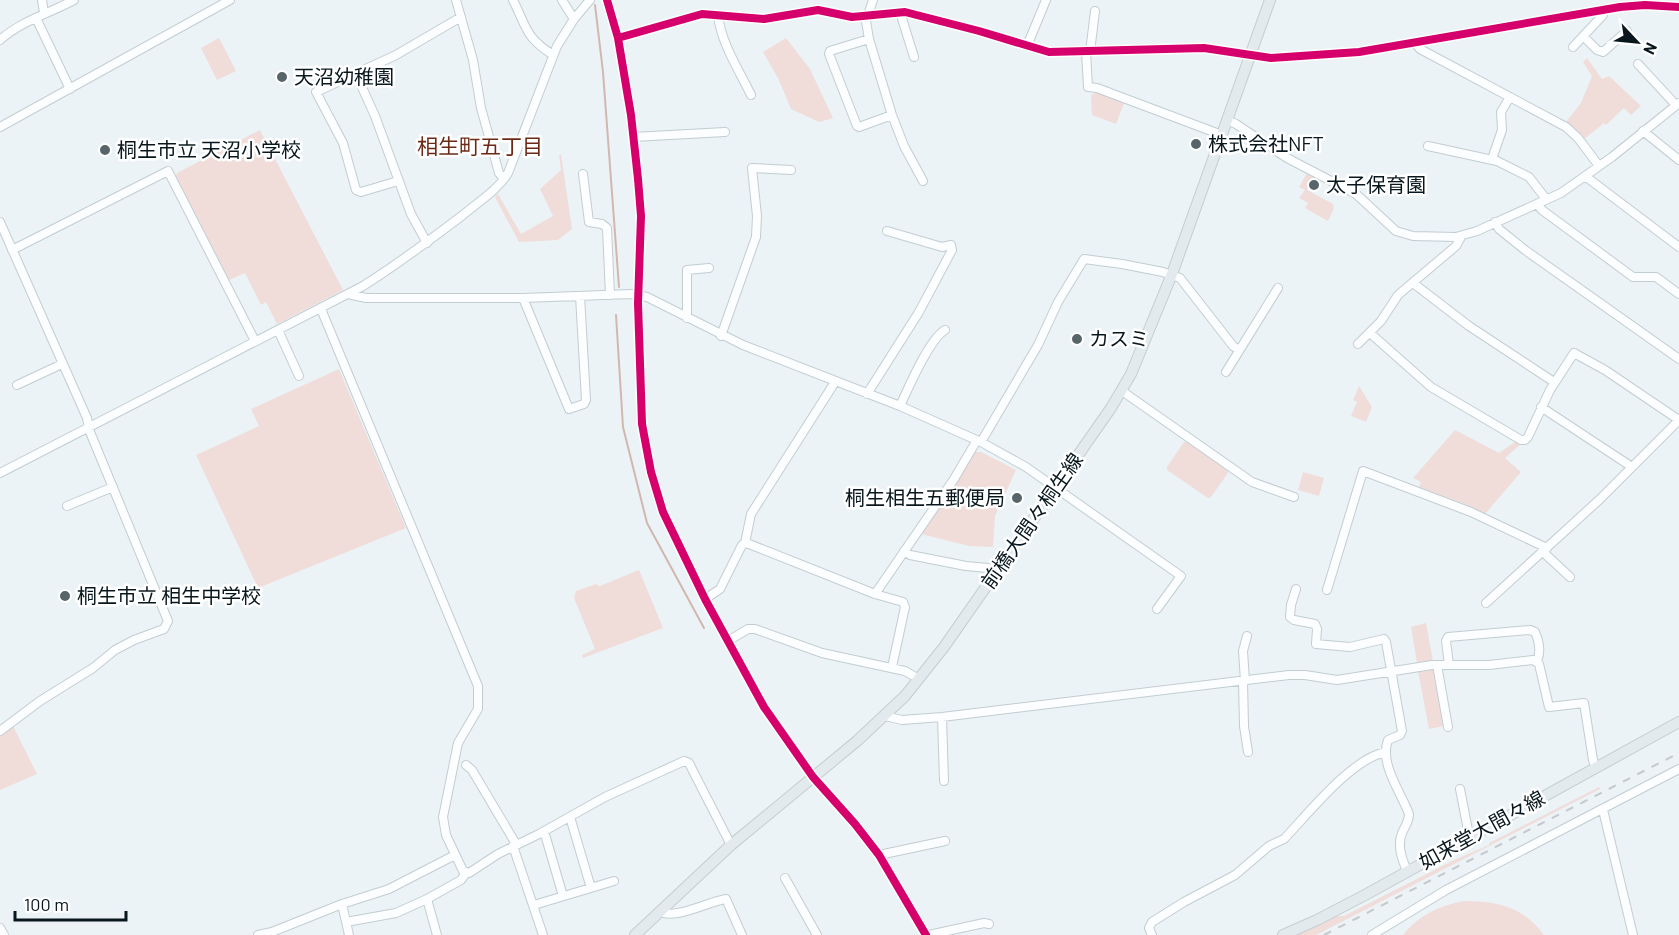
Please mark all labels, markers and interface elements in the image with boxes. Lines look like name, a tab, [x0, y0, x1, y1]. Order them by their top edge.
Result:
north arrow	[1607, 12, 1667, 72]
text: N	[1640, 40, 1662, 58]
place label: 天沼幼稚園	[294, 64, 394, 88]
marker: 天沼幼稚園	[275, 70, 289, 84]
place label: 株式会社NFT	[1208, 131, 1324, 155]
district label: 相生町五丁目	[417, 133, 543, 158]
place label: 桐生市立 天沼小学校	[117, 137, 301, 161]
marker: 株式会社NFT	[1189, 137, 1203, 151]
marker: 桐生市立 天沼小学校	[98, 143, 112, 157]
place label: 太子保育園	[1326, 172, 1426, 196]
marker: 太子保育園	[1307, 178, 1321, 192]
place label: カスミ	[1089, 326, 1149, 350]
marker: カスミ	[1070, 332, 1084, 346]
street label: 前橋大間々桐生線	[975, 448, 1087, 593]
place label: 桐生相生五郵便局	[845, 485, 1005, 509]
marker: 桐生相生五郵便局	[1010, 491, 1024, 505]
place label: 桐生市立 相生中学校	[77, 583, 261, 607]
marker: 桐生市立 相生中学校	[58, 589, 72, 603]
street label: 如来堂大間々線	[1414, 785, 1549, 874]
scale bar	[15, 884, 126, 922]
text: 100 m	[24, 893, 69, 915]

